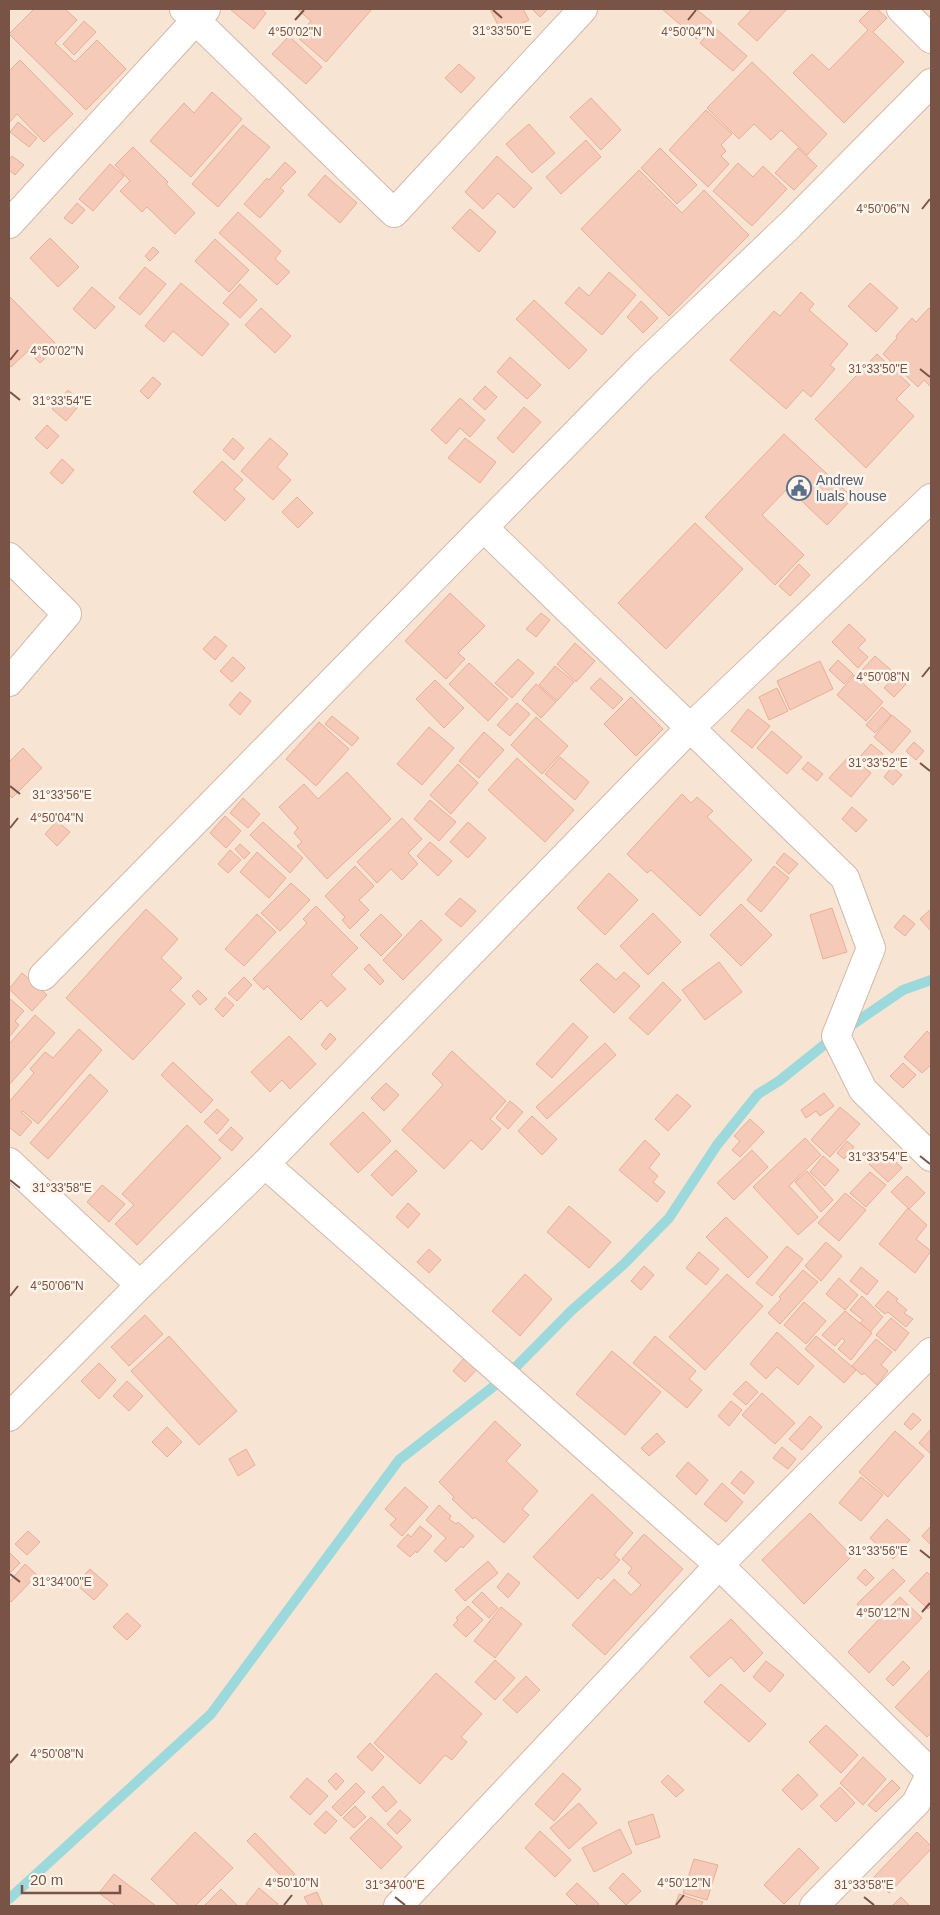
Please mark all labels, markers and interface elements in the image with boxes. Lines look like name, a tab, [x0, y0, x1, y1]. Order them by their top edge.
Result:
text: 31°33'50"E	[472, 24, 532, 38]
text: 4°50'02"N	[268, 25, 322, 39]
text: 4°50'04"N	[661, 25, 715, 39]
text: 4°50'06"N	[856, 202, 910, 216]
text: 4°50'02"N	[30, 344, 84, 358]
text: 31°33'50"E	[848, 362, 908, 376]
text: 31°33'54"E	[32, 394, 92, 408]
place label: Andrew luals house	[816, 472, 887, 504]
public building icon: Andrew luals house	[786, 475, 812, 501]
text: 4°50'08"N	[856, 670, 910, 684]
text: 31°33'52"E	[848, 756, 908, 770]
text: 31°33'56"E	[32, 788, 92, 802]
text: 4°50'04"N	[30, 811, 84, 825]
text: 31°33'54"E	[848, 1150, 908, 1164]
text: 31°33'58"E	[32, 1181, 92, 1195]
text: 4°50'06"N	[30, 1279, 84, 1293]
text: 31°33'56"E	[848, 1544, 908, 1558]
text: 31°34'00"E	[32, 1575, 92, 1589]
text: 4°50'12"N	[856, 1606, 910, 1620]
text: 4°50'08"N	[30, 1747, 84, 1761]
scale bar	[22, 1862, 120, 1894]
text: 20 m	[30, 1871, 63, 1888]
text: 4°50'10"N	[265, 1876, 319, 1890]
text: 4°50'12"N	[657, 1876, 711, 1890]
text: 31°34'00"E	[365, 1878, 425, 1892]
text: 31°33'58"E	[834, 1878, 894, 1892]

